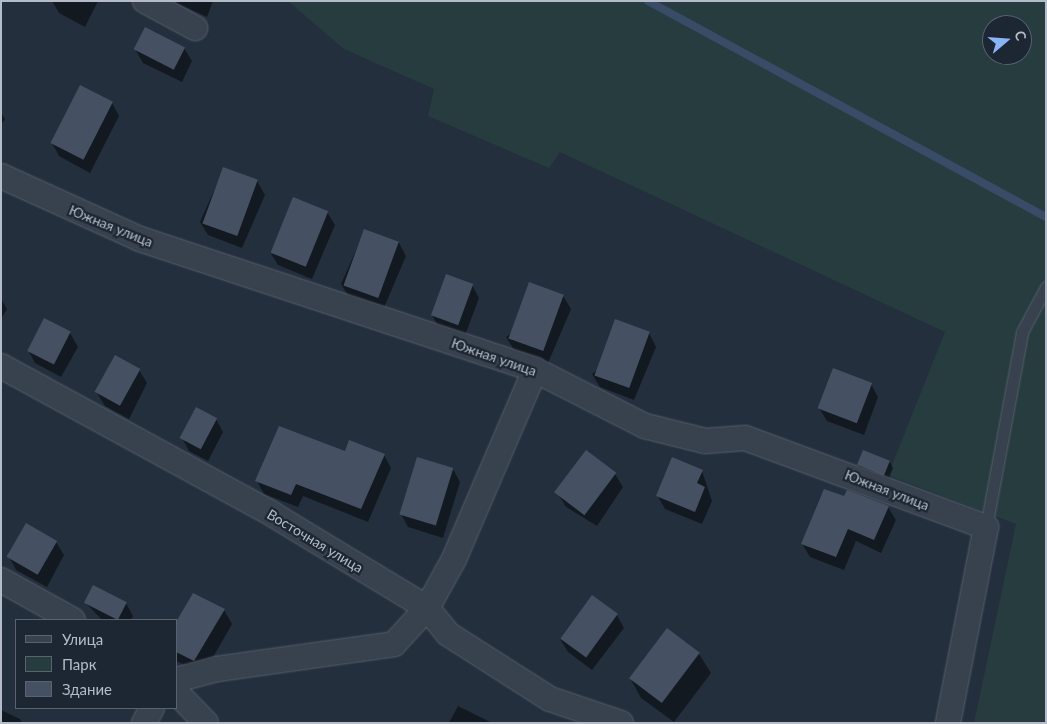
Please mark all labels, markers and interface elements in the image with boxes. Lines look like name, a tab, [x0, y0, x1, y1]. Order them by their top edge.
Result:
north arrow	[982, 15, 1032, 65]
text: С	[1011, 28, 1030, 43]
street label: Южная улица	[67, 202, 155, 250]
street label: Южная улица	[449, 335, 539, 379]
street label: Южная улица	[842, 466, 932, 514]
street label: Восточная улица	[264, 506, 366, 576]
legend	[15, 619, 178, 709]
text: Улица	[62, 630, 103, 648]
text: Парк	[62, 655, 96, 673]
text: Здание	[62, 680, 112, 698]

